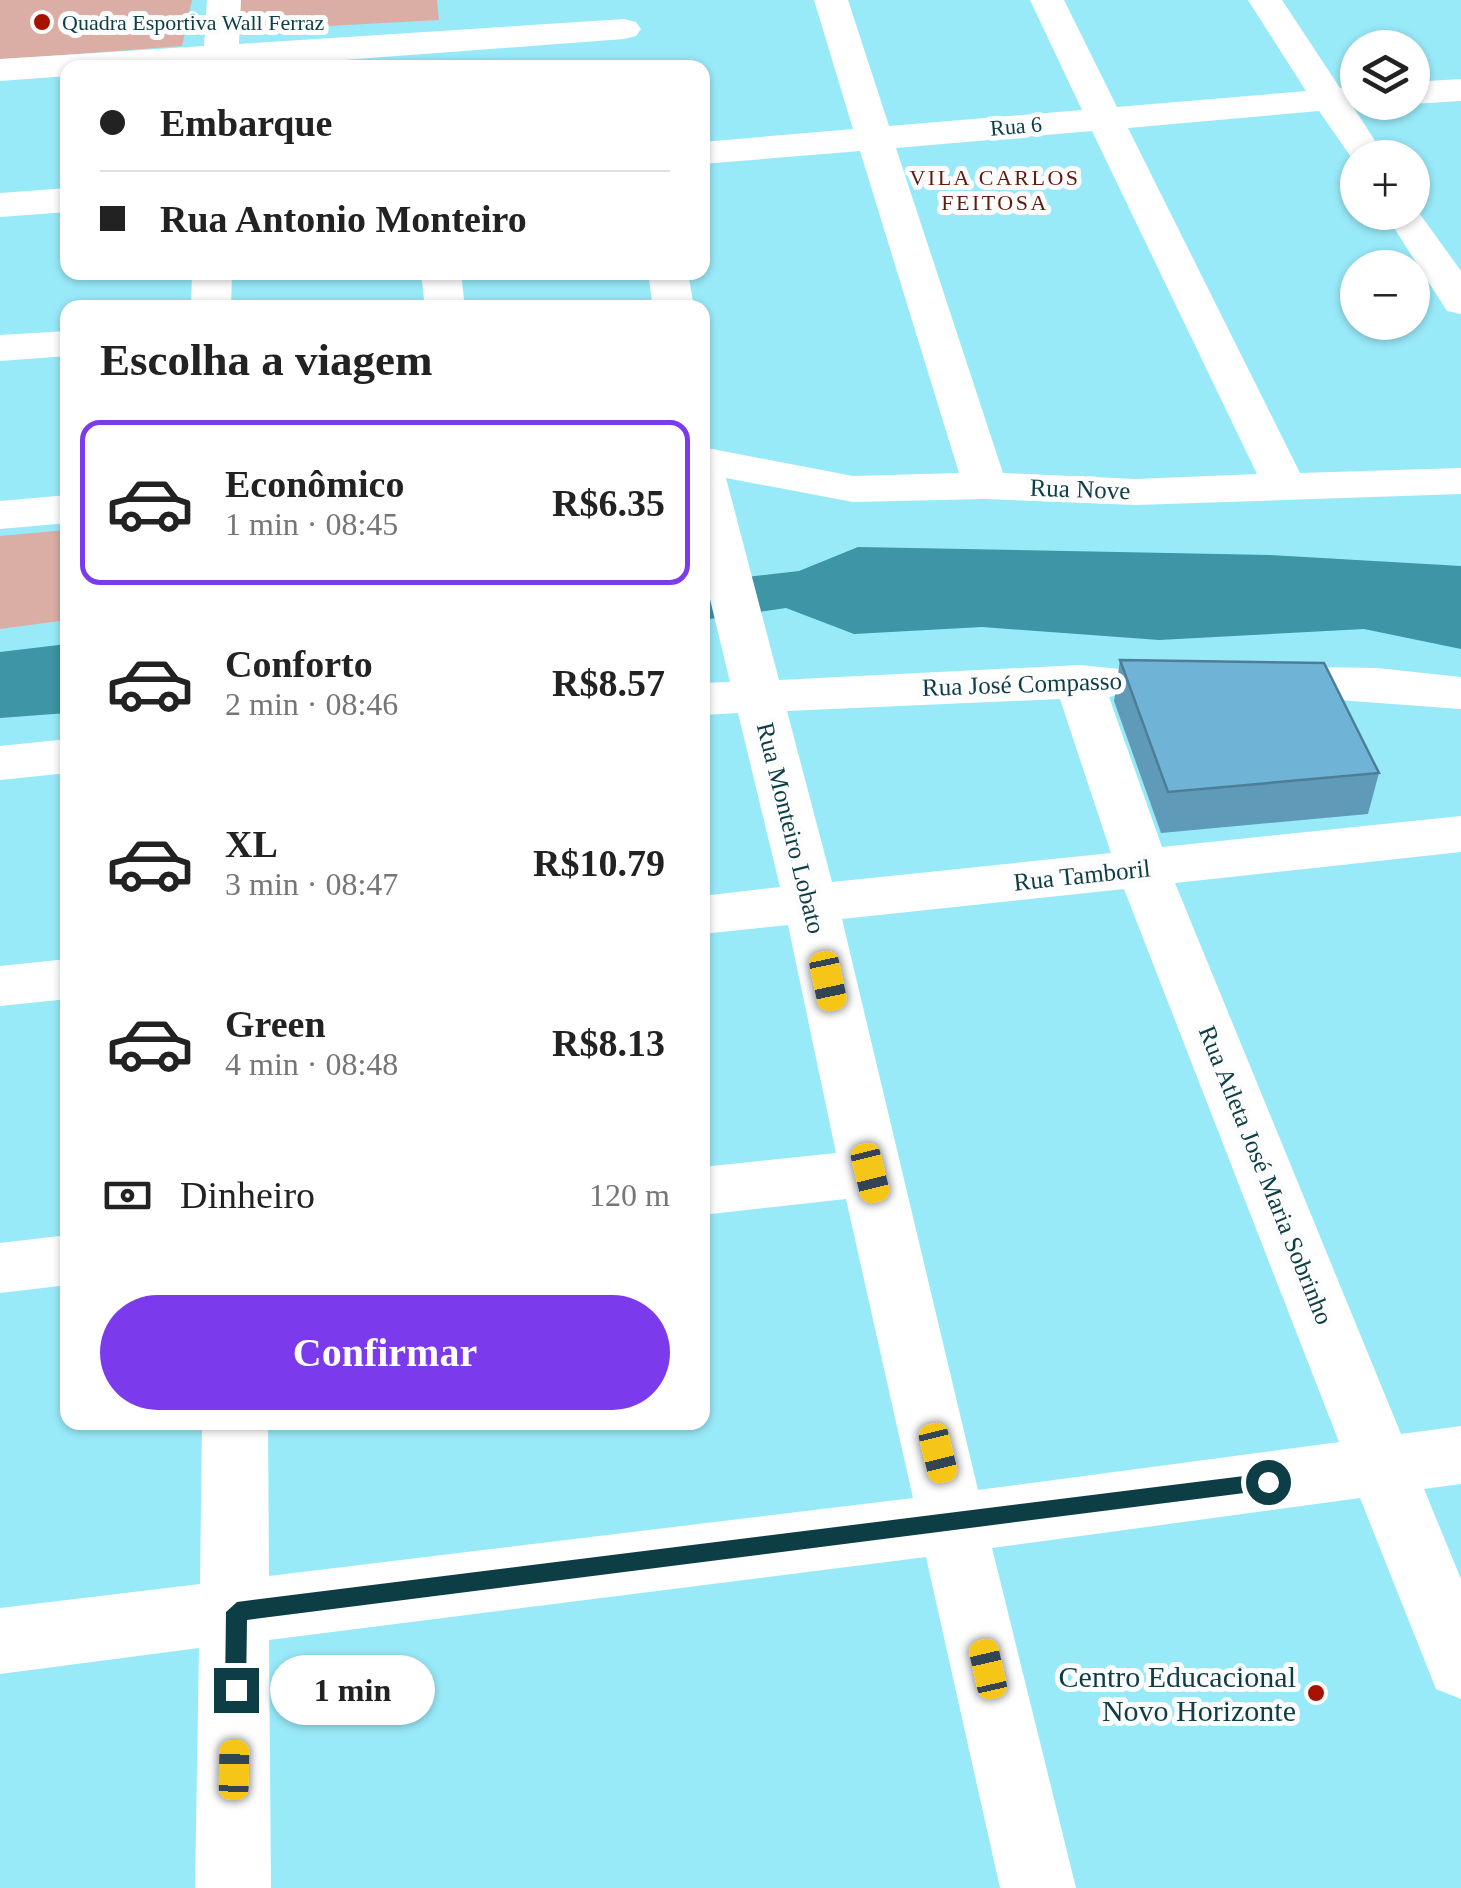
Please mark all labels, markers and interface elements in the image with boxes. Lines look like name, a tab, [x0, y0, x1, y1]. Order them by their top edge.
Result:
place label: Quadra Esportiva Wall Ferraz	[62, 10, 325, 35]
marker: Quadra Esportiva Wall Ferraz	[31, 11, 53, 33]
map controls	[1340, 30, 1430, 340]
button: layers	[1340, 30, 1430, 120]
text: Embarque	[160, 102, 332, 144]
street label: Rua 6	[989, 111, 1043, 141]
button: +	[1340, 140, 1430, 230]
district label: VILA CARLOS FEITOSA	[909, 165, 1081, 215]
text: Rua Antonio Monteiro	[160, 198, 527, 240]
button: −	[1340, 250, 1430, 340]
text: Escolha a viagem	[100, 335, 433, 385]
icon: car	[105, 458, 195, 548]
text: Econômico	[225, 463, 404, 505]
street label: Rua Nove	[1029, 474, 1131, 504]
text: R$6.35	[552, 482, 665, 524]
text: 1 min · 08:45	[225, 506, 398, 542]
icon: car	[105, 638, 195, 728]
text: Conforto	[225, 643, 373, 685]
text: R$8.57	[552, 662, 665, 704]
street label: Rua José Compasso	[922, 667, 1122, 701]
text: 2 min · 08:46	[225, 686, 398, 722]
street label: Rua Monteiro Lobato	[752, 720, 830, 936]
icon: car	[105, 818, 195, 908]
text: XL	[225, 823, 278, 865]
text: R$10.79	[533, 842, 665, 884]
street label: Rua Tamboril	[1012, 854, 1152, 896]
text: 3 min · 08:47	[225, 866, 398, 902]
car	[807, 949, 849, 1013]
icon: car	[105, 998, 195, 1088]
text: Green	[225, 1003, 326, 1045]
text: R$8.13	[552, 1022, 665, 1064]
street label: Rua Atleta José Maria Sobrinho	[1194, 1022, 1338, 1328]
text: 4 min · 08:48	[225, 1046, 398, 1082]
car	[848, 1140, 892, 1206]
icon: cash	[100, 1168, 155, 1223]
text: Dinheiro	[180, 1174, 315, 1216]
text: 120 m	[589, 1177, 670, 1213]
button: Confirmar	[100, 1295, 670, 1410]
car	[916, 1420, 960, 1486]
route start	[1246, 1460, 1291, 1505]
car	[967, 1636, 1009, 1702]
callout: 1 min	[271, 1655, 436, 1725]
place label: Centro Educacional Novo Horizonte	[1059, 1660, 1296, 1727]
route end	[214, 1668, 259, 1713]
text: 1 min	[314, 1672, 391, 1708]
marker: Centro Educacional Novo Horizonte	[1305, 1682, 1327, 1704]
car	[218, 1740, 250, 1800]

